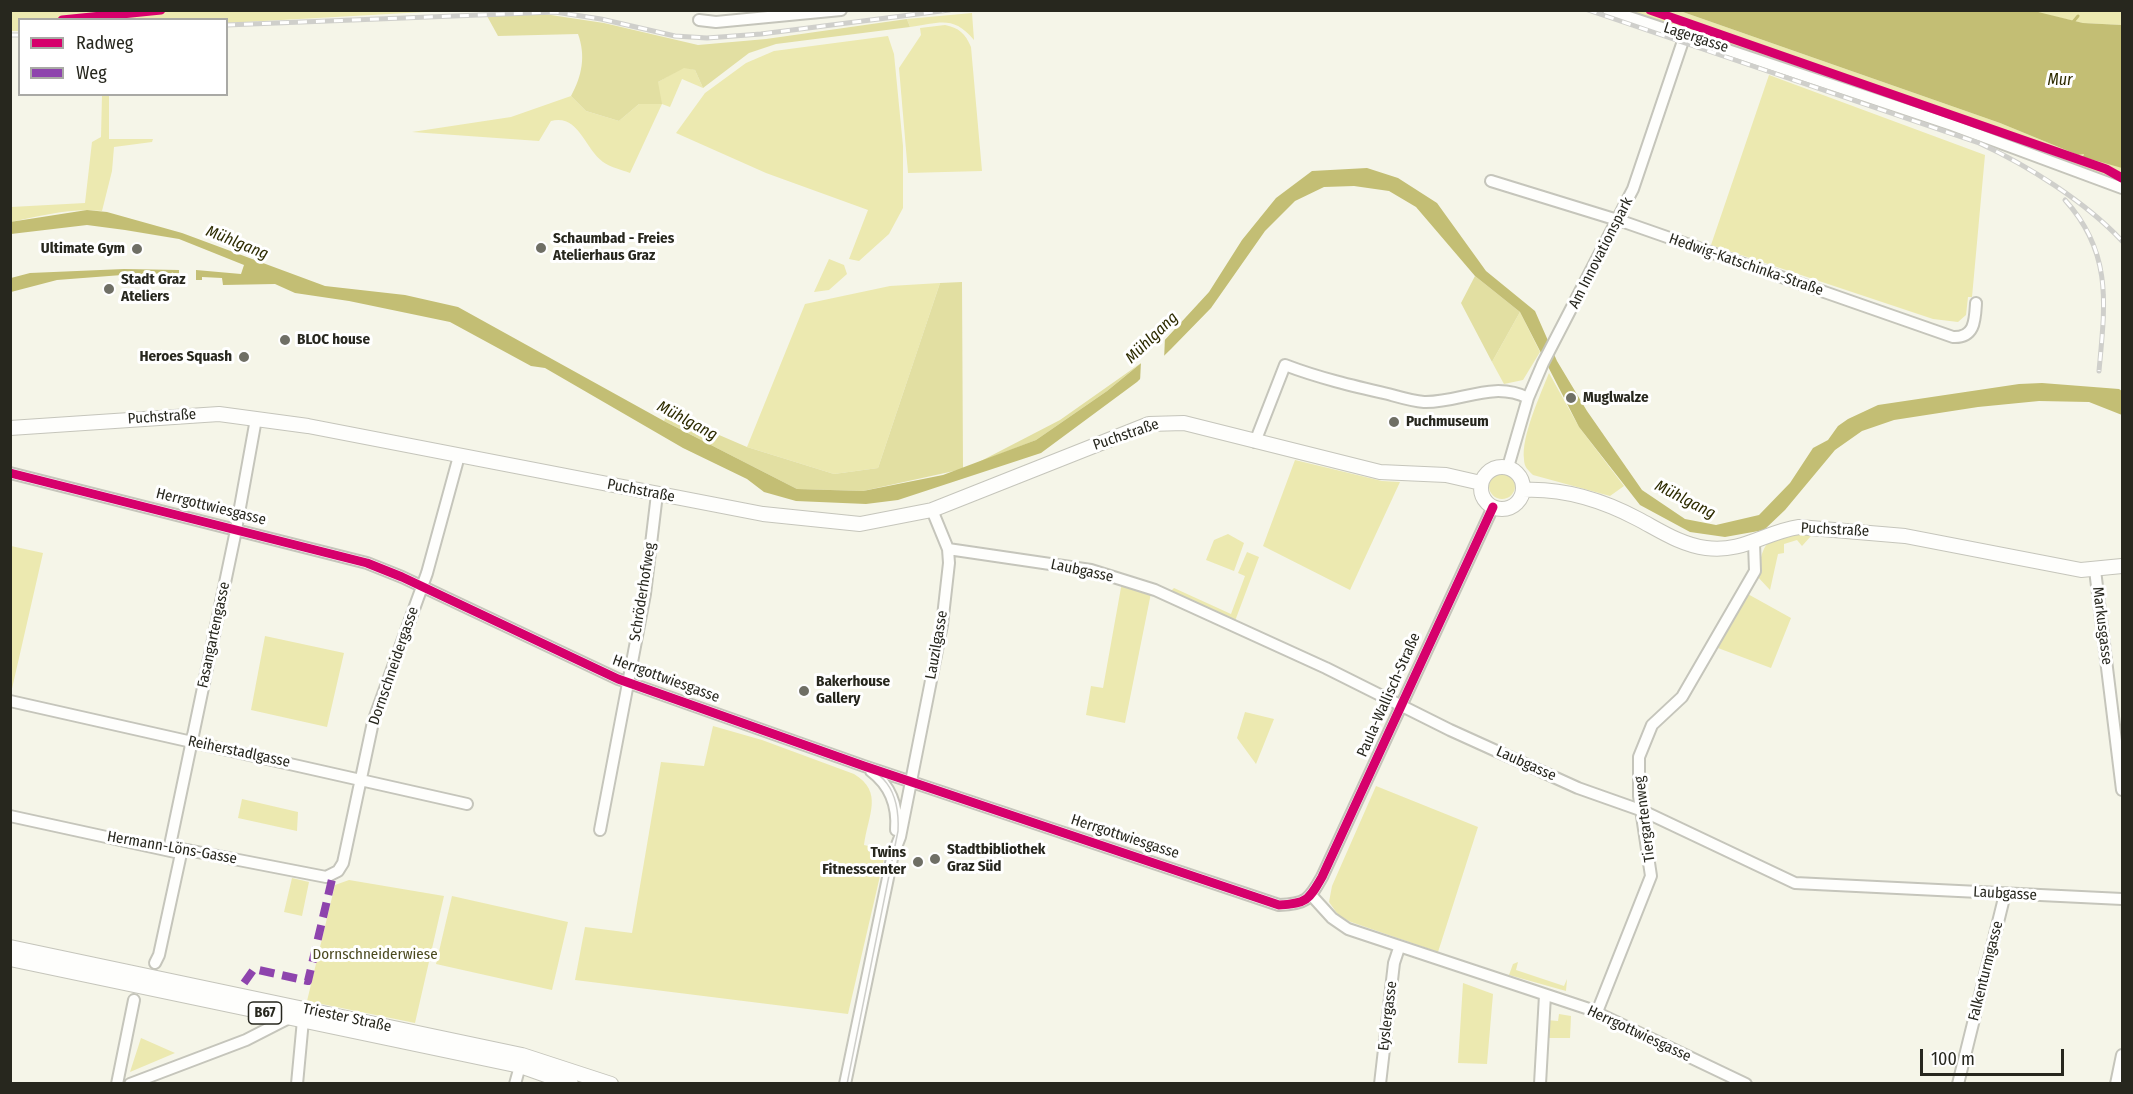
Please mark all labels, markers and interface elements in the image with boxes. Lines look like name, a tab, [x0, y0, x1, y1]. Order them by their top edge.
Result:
legend	[18, 18, 228, 96]
street label: Lagergasse	[1661, 19, 1731, 57]
text: Radweg	[76, 32, 133, 54]
text: Weg	[76, 62, 107, 84]
water label: Mur	[2047, 71, 2073, 91]
street label: Am Innovationspark	[1565, 194, 1637, 312]
water label: Mühlgang	[203, 222, 271, 264]
place label: Schaumbad - Freies Atelierhaus Graz	[553, 230, 674, 265]
street label: Hedwig-Katschinka-Straße	[1667, 230, 1825, 300]
place label: Ultimate Gym	[41, 240, 125, 258]
marker: Schaumbad - Freies Atelierhaus Graz	[534, 241, 548, 255]
marker: Ultimate Gym	[130, 242, 144, 256]
place label: Stadt Graz Ateliers	[121, 271, 186, 306]
marker: Stadt Graz Ateliers	[102, 282, 116, 296]
water label: Mühlgang	[1122, 308, 1182, 368]
place label: BLOC house	[297, 331, 370, 349]
marker: BLOC house	[278, 333, 292, 347]
place label: Heroes Squash	[139, 348, 232, 366]
marker: Heroes Squash	[237, 350, 251, 364]
place label: Muglwalze	[1583, 389, 1648, 407]
marker: Muglwalze	[1564, 391, 1578, 405]
water label: Mühlgang	[654, 397, 720, 445]
street label: Puchstraße	[127, 406, 197, 428]
place label: Puchmuseum	[1406, 413, 1489, 431]
street label: Puchstraße	[1091, 415, 1161, 455]
marker: Puchmuseum	[1387, 415, 1401, 429]
street label: Puchstraße	[606, 476, 676, 506]
water label: Mühlgang	[1651, 477, 1719, 523]
street label: Herrgottwiesgasse	[154, 485, 268, 529]
street label: Puchstraße	[1800, 519, 1870, 541]
street label: Schröderhofweg	[626, 541, 660, 643]
street label: Laubgasse	[1049, 556, 1115, 586]
street label: Fasangartengasse	[194, 580, 234, 690]
street label: Markusgasse	[2088, 586, 2116, 666]
street label: Dornschneidergasse	[365, 604, 423, 728]
street label: Lauzilgasse	[922, 609, 952, 681]
street label: Paula-Wallisch-Straße	[1354, 630, 1424, 760]
street label: Herrgottwiesgasse	[610, 651, 722, 707]
place label: Bakerhouse Gallery	[816, 673, 890, 708]
marker: Bakerhouse Gallery	[797, 684, 811, 698]
street label: Reiherstadlgasse	[186, 732, 292, 772]
street label: Laubgasse	[1493, 743, 1559, 785]
street label: Tiergartenweg	[1631, 775, 1659, 863]
street label: Herrgottwiesgasse	[1069, 811, 1181, 863]
street label: Hermann-Löns-Gasse	[106, 828, 238, 868]
place label: Stadtbibliothek Graz Süd	[947, 841, 1045, 876]
place label: Twins Fitnesscenter	[822, 844, 906, 879]
marker: Stadtbibliothek Graz Süd	[928, 852, 942, 866]
marker: Twins Fitnesscenter	[911, 855, 925, 869]
street label: Laubgasse	[1973, 883, 2037, 905]
street label: Falkenturmgasse	[1965, 919, 2007, 1023]
park label: Dornschneiderwiese	[312, 946, 438, 964]
street label: Eyslergasse	[1375, 980, 1401, 1052]
street label: Triester Straße	[301, 1000, 393, 1036]
road number: B67	[248, 1002, 282, 1024]
street label: Herrgottwiesgasse	[1584, 1002, 1694, 1066]
scale bar	[1923, 1037, 2067, 1075]
text: 100 m	[1931, 1048, 1975, 1070]

